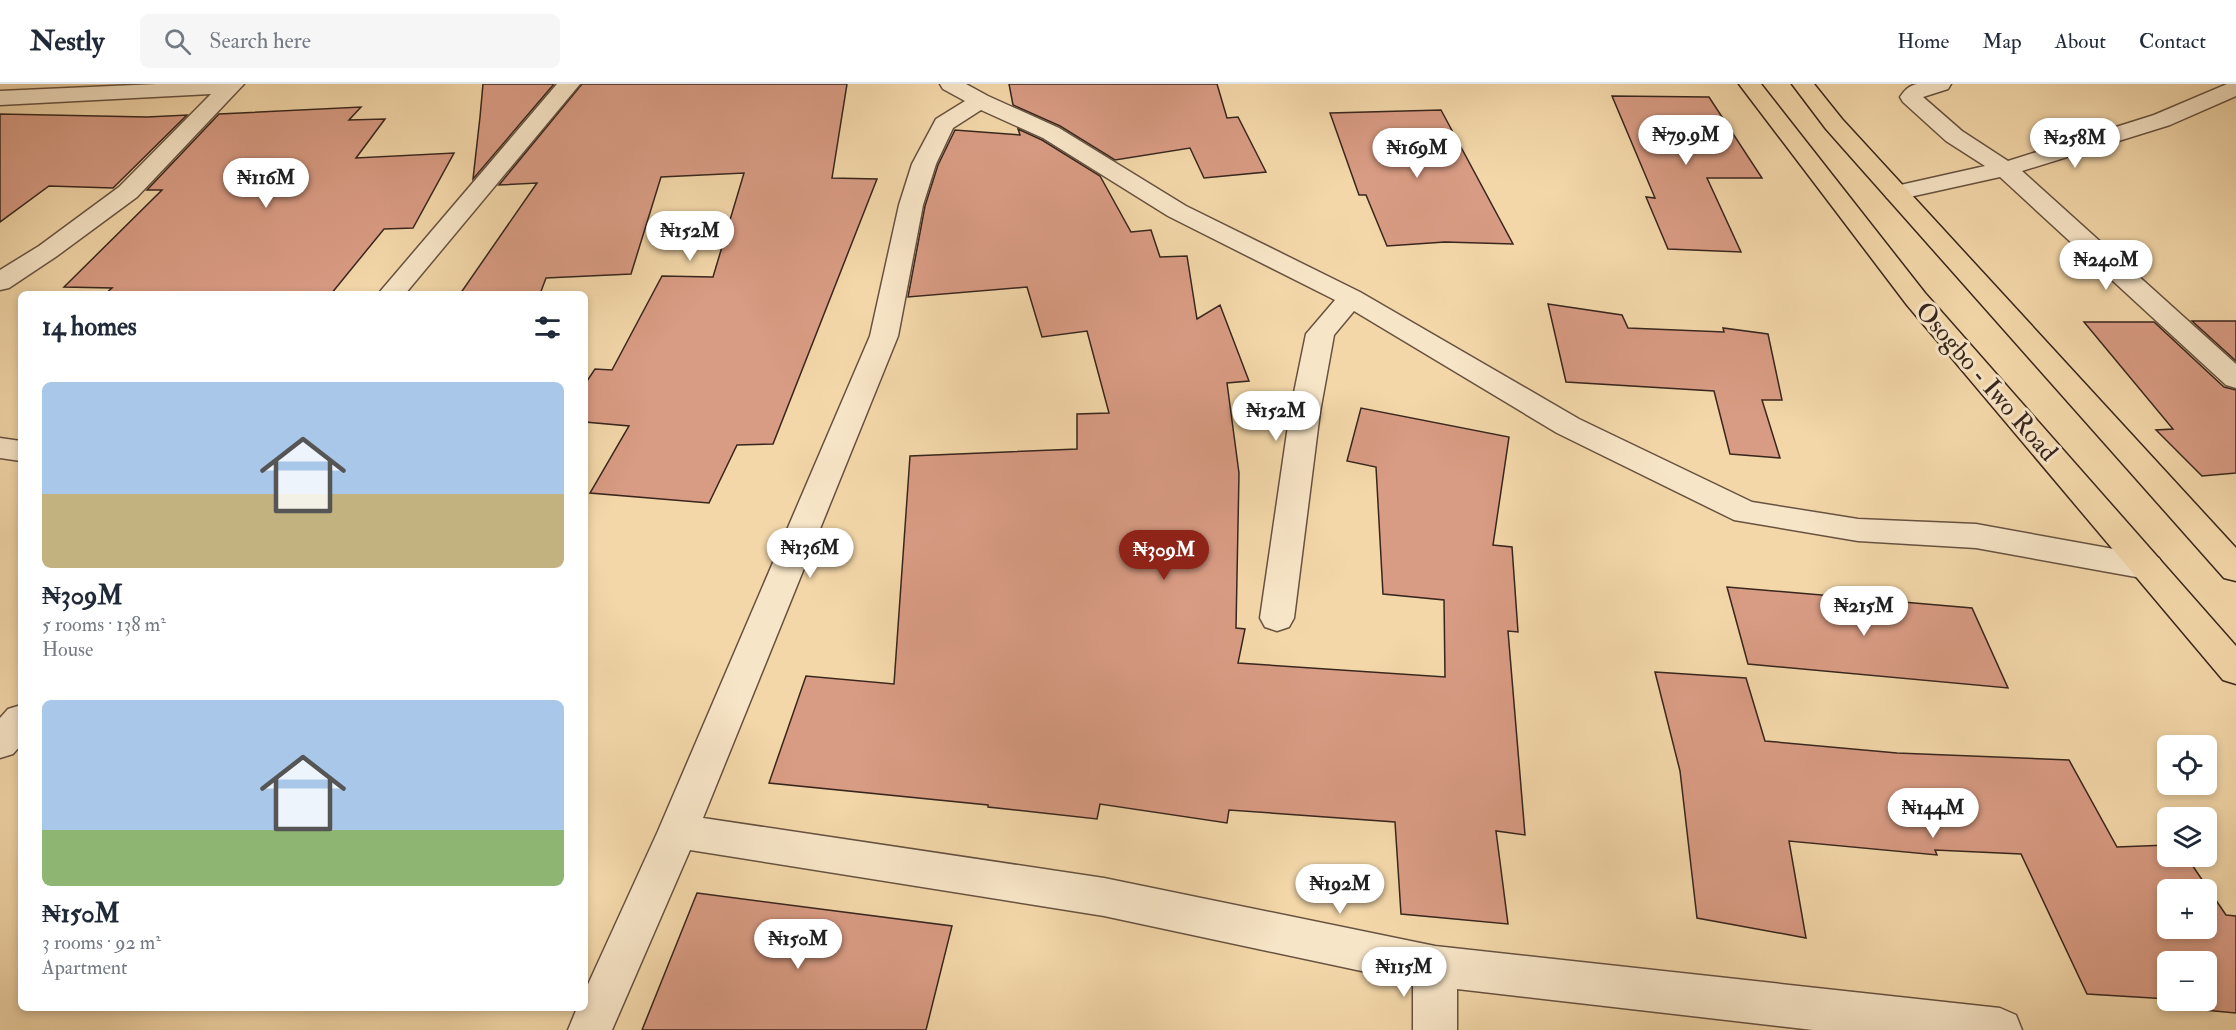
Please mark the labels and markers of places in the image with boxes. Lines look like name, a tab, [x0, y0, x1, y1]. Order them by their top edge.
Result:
pin: ₦79.9M	[1637, 115, 1735, 166]
pin: ₦258M	[2033, 118, 2117, 169]
pin: ₦169M	[1375, 128, 1459, 179]
pin: ₦116M	[224, 158, 308, 209]
pin: ₦152M	[648, 211, 732, 262]
pin: ₦240M	[2064, 240, 2148, 291]
pin: ₦152M	[1234, 391, 1318, 442]
pin: ₦136M	[768, 528, 852, 579]
pin: ₦309M	[1122, 530, 1206, 581]
pin: ₦215M	[1822, 586, 1906, 637]
pin: ₦144M	[1891, 788, 1975, 839]
pin: ₦192M	[1298, 864, 1382, 915]
pin: ₦150M	[756, 919, 840, 970]
pin: ₦115M	[1362, 947, 1446, 998]

